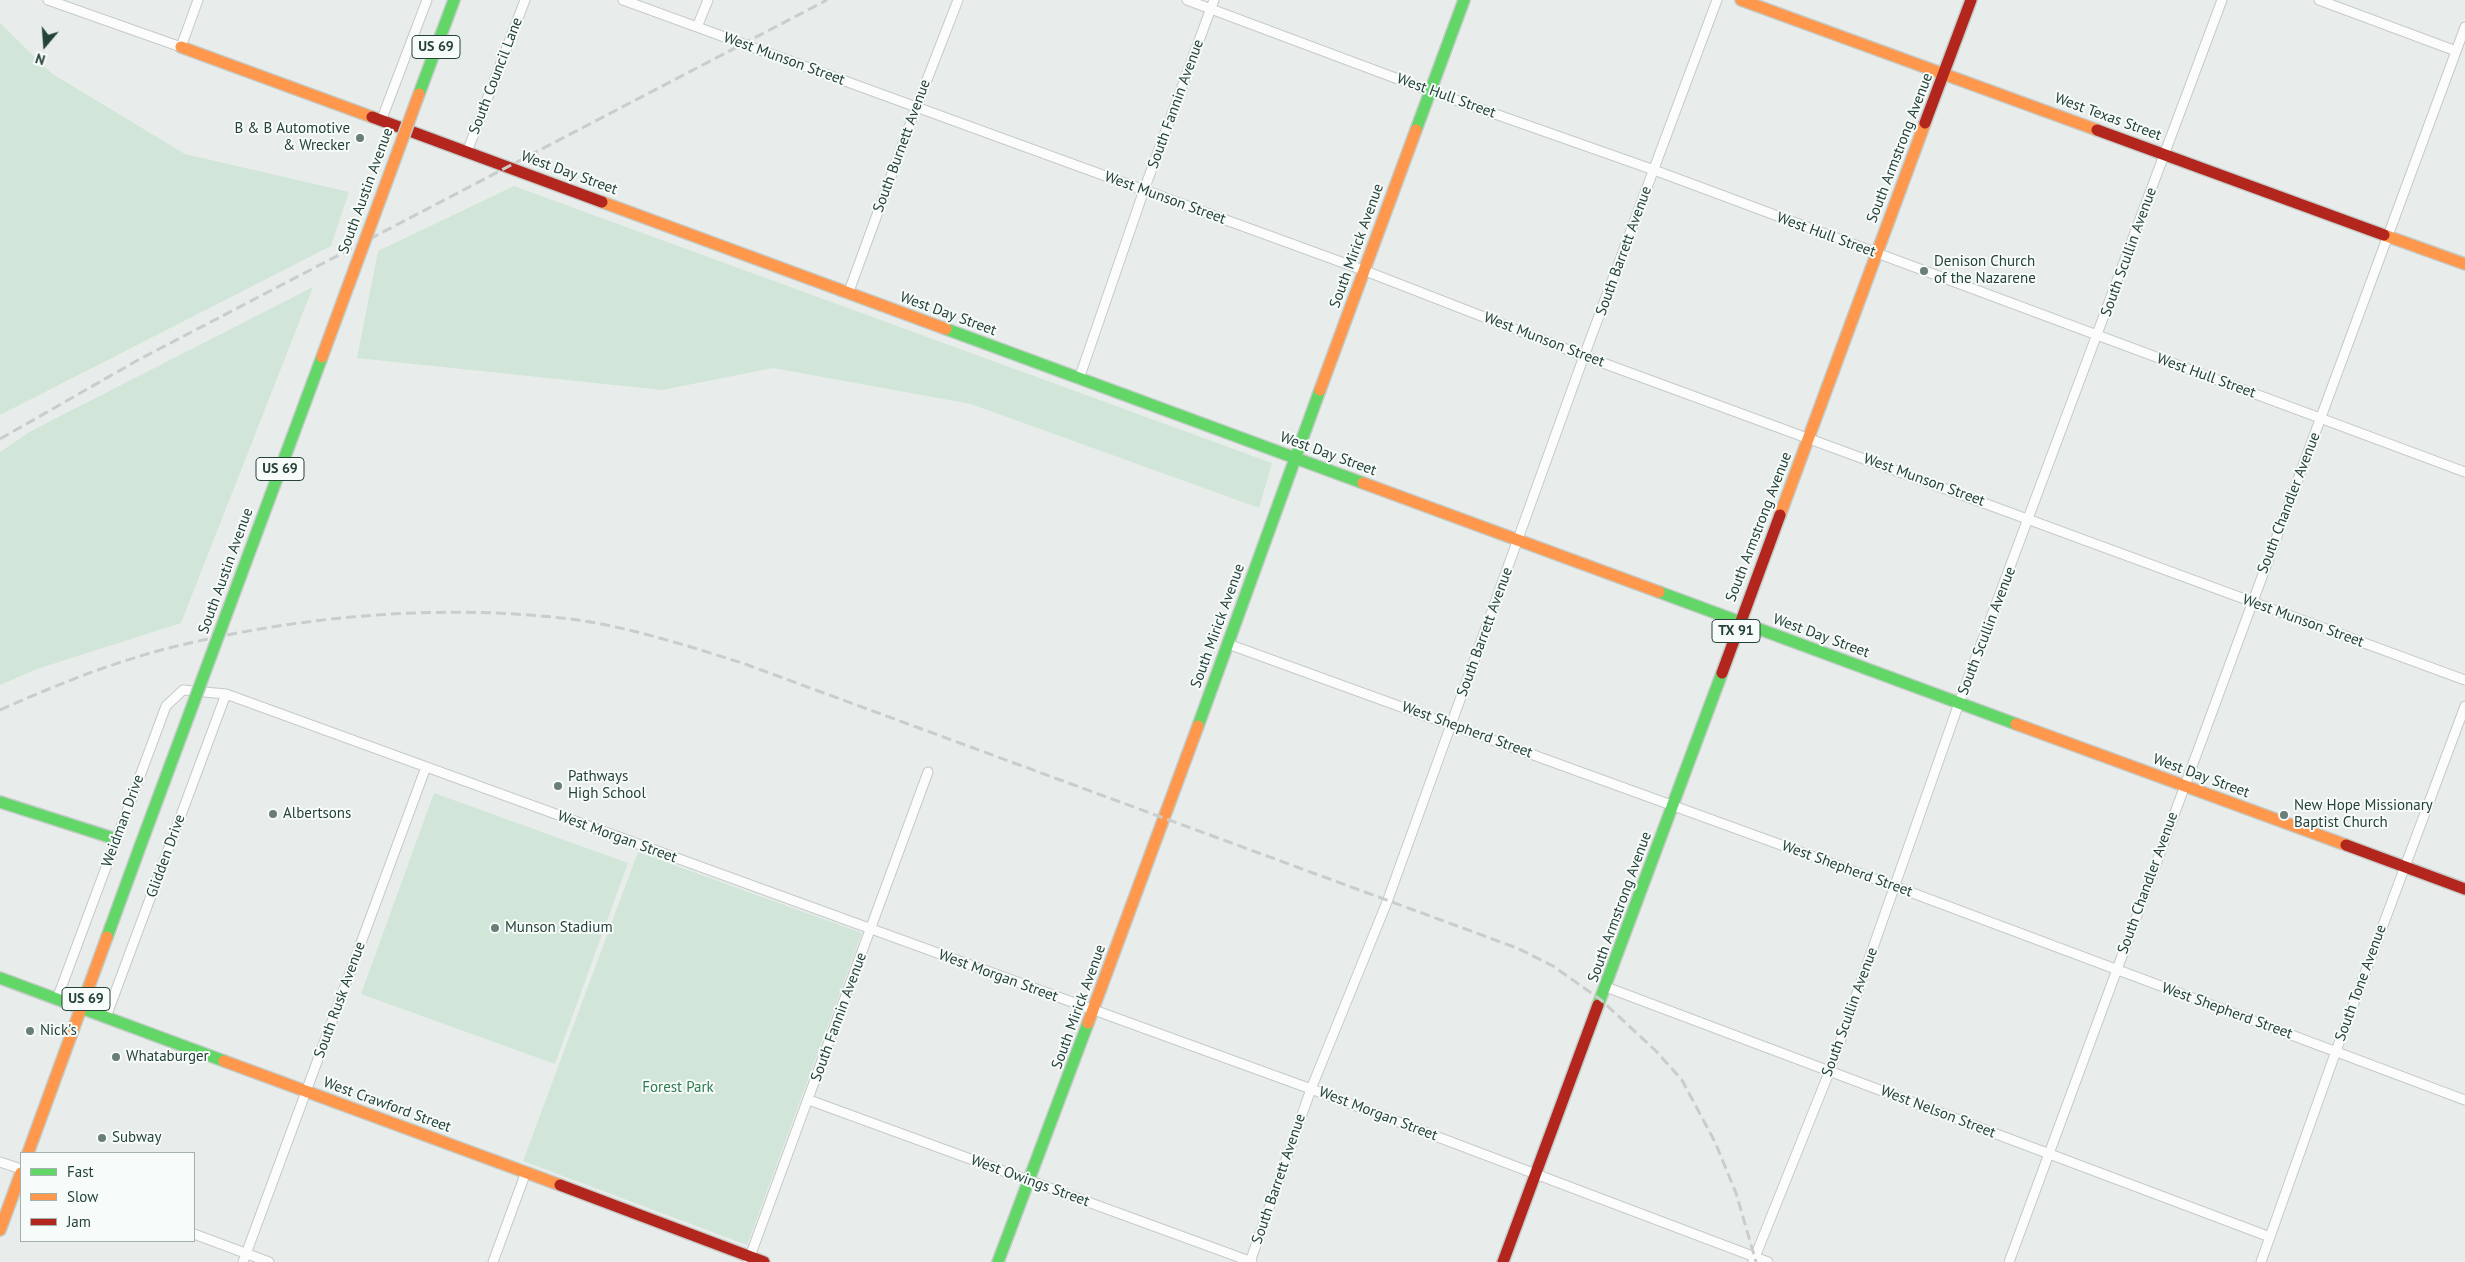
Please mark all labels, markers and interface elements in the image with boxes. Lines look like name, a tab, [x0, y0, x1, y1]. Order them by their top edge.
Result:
street label: South Council Lane	[465, 15, 527, 137]
north arrow	[20, 20, 70, 70]
street label: West Munson Street	[721, 29, 847, 89]
road number: US 69	[412, 36, 460, 58]
street label: South Fannin Avenue	[1144, 37, 1208, 171]
text: N	[33, 49, 48, 69]
street label: West Hull Street	[1394, 70, 1498, 122]
street label: South Armstrong Avenue	[1863, 71, 1937, 225]
street label: South Burnett Avenue	[870, 77, 934, 215]
street label: West Texas Street	[2052, 89, 2164, 145]
place label: B & B Automotive & Wrecker	[234, 120, 350, 155]
street label: South Austin Avenue	[335, 126, 397, 256]
marker: B & B Automotive & Wrecker	[354, 132, 366, 144]
street label: West Day Street	[518, 147, 620, 199]
street label: West Munson Street	[1102, 168, 1228, 228]
street label: South Mirick Avenue	[1326, 181, 1388, 311]
street label: South Barrett Avenue	[1592, 184, 1656, 318]
street label: South Scullin Avenue	[2097, 185, 2161, 319]
street label: West Hull Street	[1774, 209, 1878, 261]
place label: Denison Church of the Nazarene	[1934, 253, 2036, 288]
marker: Denison Church of the Nazarene	[1918, 265, 1930, 277]
street label: West Day Street	[897, 288, 999, 340]
street label: West Munson Street	[1481, 309, 1607, 371]
street label: West Hull Street	[2154, 350, 2258, 402]
street label: West Day Street	[1277, 428, 1379, 480]
street label: South Chandler Avenue	[2254, 430, 2324, 576]
street label: South Armstrong Avenue	[1722, 450, 1796, 604]
street label: West Munson Street	[1861, 450, 1987, 510]
road number: US 69	[256, 458, 304, 480]
street label: South Austin Avenue	[195, 506, 257, 636]
street label: South Mirick Avenue	[1187, 561, 1249, 691]
street label: South Scullin Avenue	[1954, 564, 2020, 698]
street label: South Barrett Avenue	[1453, 565, 1517, 699]
street label: West Munson Street	[2240, 591, 2366, 651]
street label: West Day Street	[1770, 610, 1872, 662]
road number: TX 91	[1712, 620, 1760, 642]
street label: West Shepherd Street	[1399, 698, 1535, 762]
street label: West Day Street	[2150, 750, 2252, 802]
place label: Pathways High School	[568, 768, 646, 803]
street label: Weidman Drive	[98, 772, 148, 870]
marker: Pathways High School	[552, 780, 564, 792]
place label: New Hope Missionary Baptist Church	[2294, 797, 2433, 832]
place label: Albertsons	[283, 805, 351, 823]
street label: West Morgan Street	[555, 807, 679, 867]
marker: Albertsons	[267, 808, 279, 820]
marker: New Hope Missionary Baptist Church	[2278, 809, 2290, 821]
street label: South Chandler Avenue	[2114, 810, 2182, 956]
street label: Glidden Drive	[143, 812, 189, 900]
street label: South Armstrong Avenue	[1584, 829, 1656, 985]
street label: West Shepherd Street	[1779, 837, 1915, 901]
place label: Munson Stadium	[505, 919, 613, 937]
marker: Munson Stadium	[489, 922, 501, 934]
street label: South Tone Avenue	[2332, 922, 2390, 1044]
street label: South Rusk Avenue	[311, 939, 369, 1061]
street label: South Mirick Avenue	[1048, 942, 1110, 1072]
street label: South Scullin Avenue	[1818, 945, 1882, 1079]
street label: West Morgan Street	[936, 946, 1060, 1006]
street label: South Fannin Avenue	[807, 950, 871, 1084]
street label: West Shepherd Street	[2159, 979, 2295, 1043]
road number: US 69	[62, 988, 110, 1011]
place label: Nick's	[40, 1022, 77, 1040]
marker: Nick's	[24, 1025, 36, 1037]
place label: Whataburger	[126, 1048, 209, 1066]
marker: Whataburger	[110, 1051, 122, 1063]
street label: West Crawford Street	[321, 1073, 453, 1137]
park label: Forest Park	[642, 1079, 714, 1097]
street label: West Nelson Street	[1878, 1082, 1998, 1142]
street label: West Morgan Street	[1316, 1083, 1440, 1145]
street label: South Barrett Avenue	[1248, 1112, 1310, 1246]
place label: Subway	[112, 1129, 161, 1147]
marker: Subway	[96, 1132, 108, 1144]
street label: West Owings Street	[968, 1151, 1092, 1211]
legend	[20, 1152, 195, 1242]
text: Fast	[67, 1162, 94, 1181]
text: Slow	[67, 1187, 98, 1206]
text: Jam	[67, 1212, 91, 1231]

